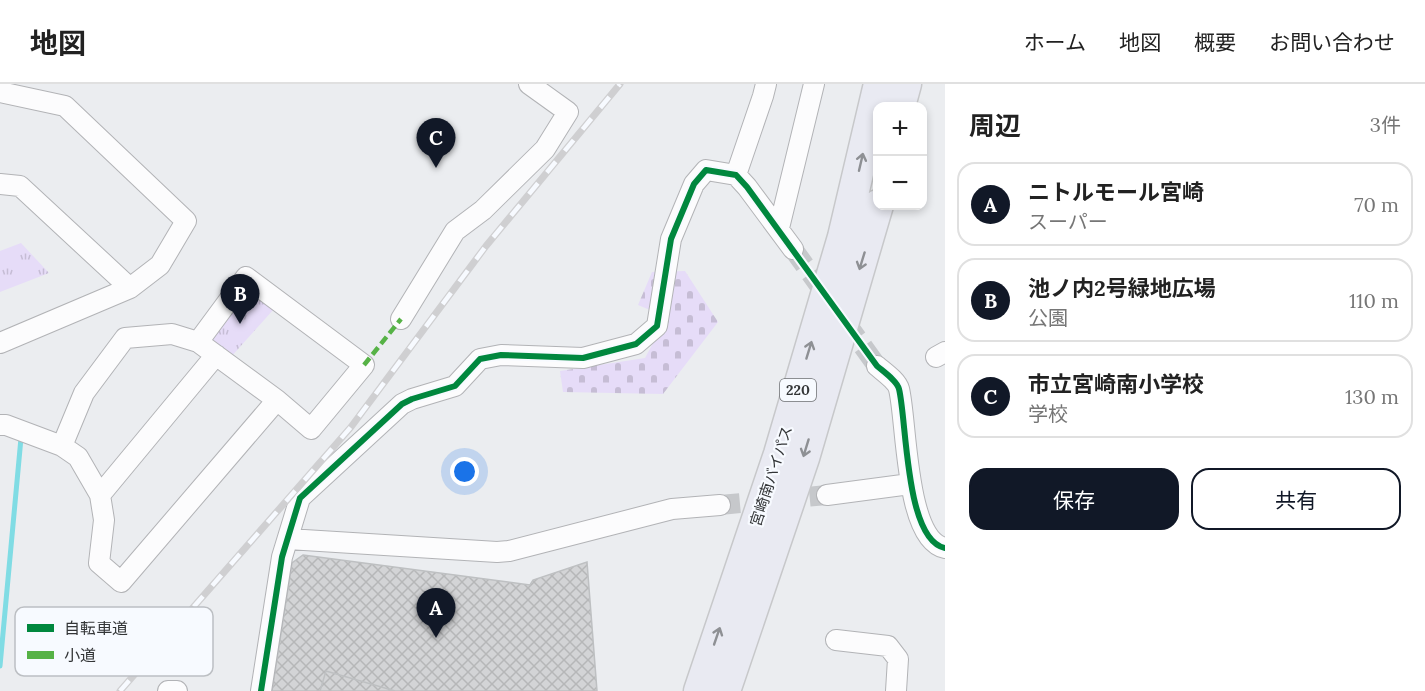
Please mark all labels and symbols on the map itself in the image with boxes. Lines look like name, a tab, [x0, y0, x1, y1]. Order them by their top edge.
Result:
pin: C	[416, 118, 456, 168]
one-way arrow	[855, 153, 867, 172]
one-way arrow	[856, 251, 867, 270]
pin: B	[220, 274, 260, 324]
one-way arrow	[804, 341, 815, 360]
road number: 220	[780, 379, 816, 401]
street label: 宮崎南バイパス	[746, 423, 796, 529]
one-way arrow	[800, 438, 811, 457]
your location	[450, 457, 479, 486]
pin: A	[416, 588, 456, 638]
legend	[15, 607, 213, 676]
text: 自転車道	[64, 618, 128, 638]
one-way arrow	[713, 627, 724, 646]
text: 小道	[64, 645, 96, 665]

